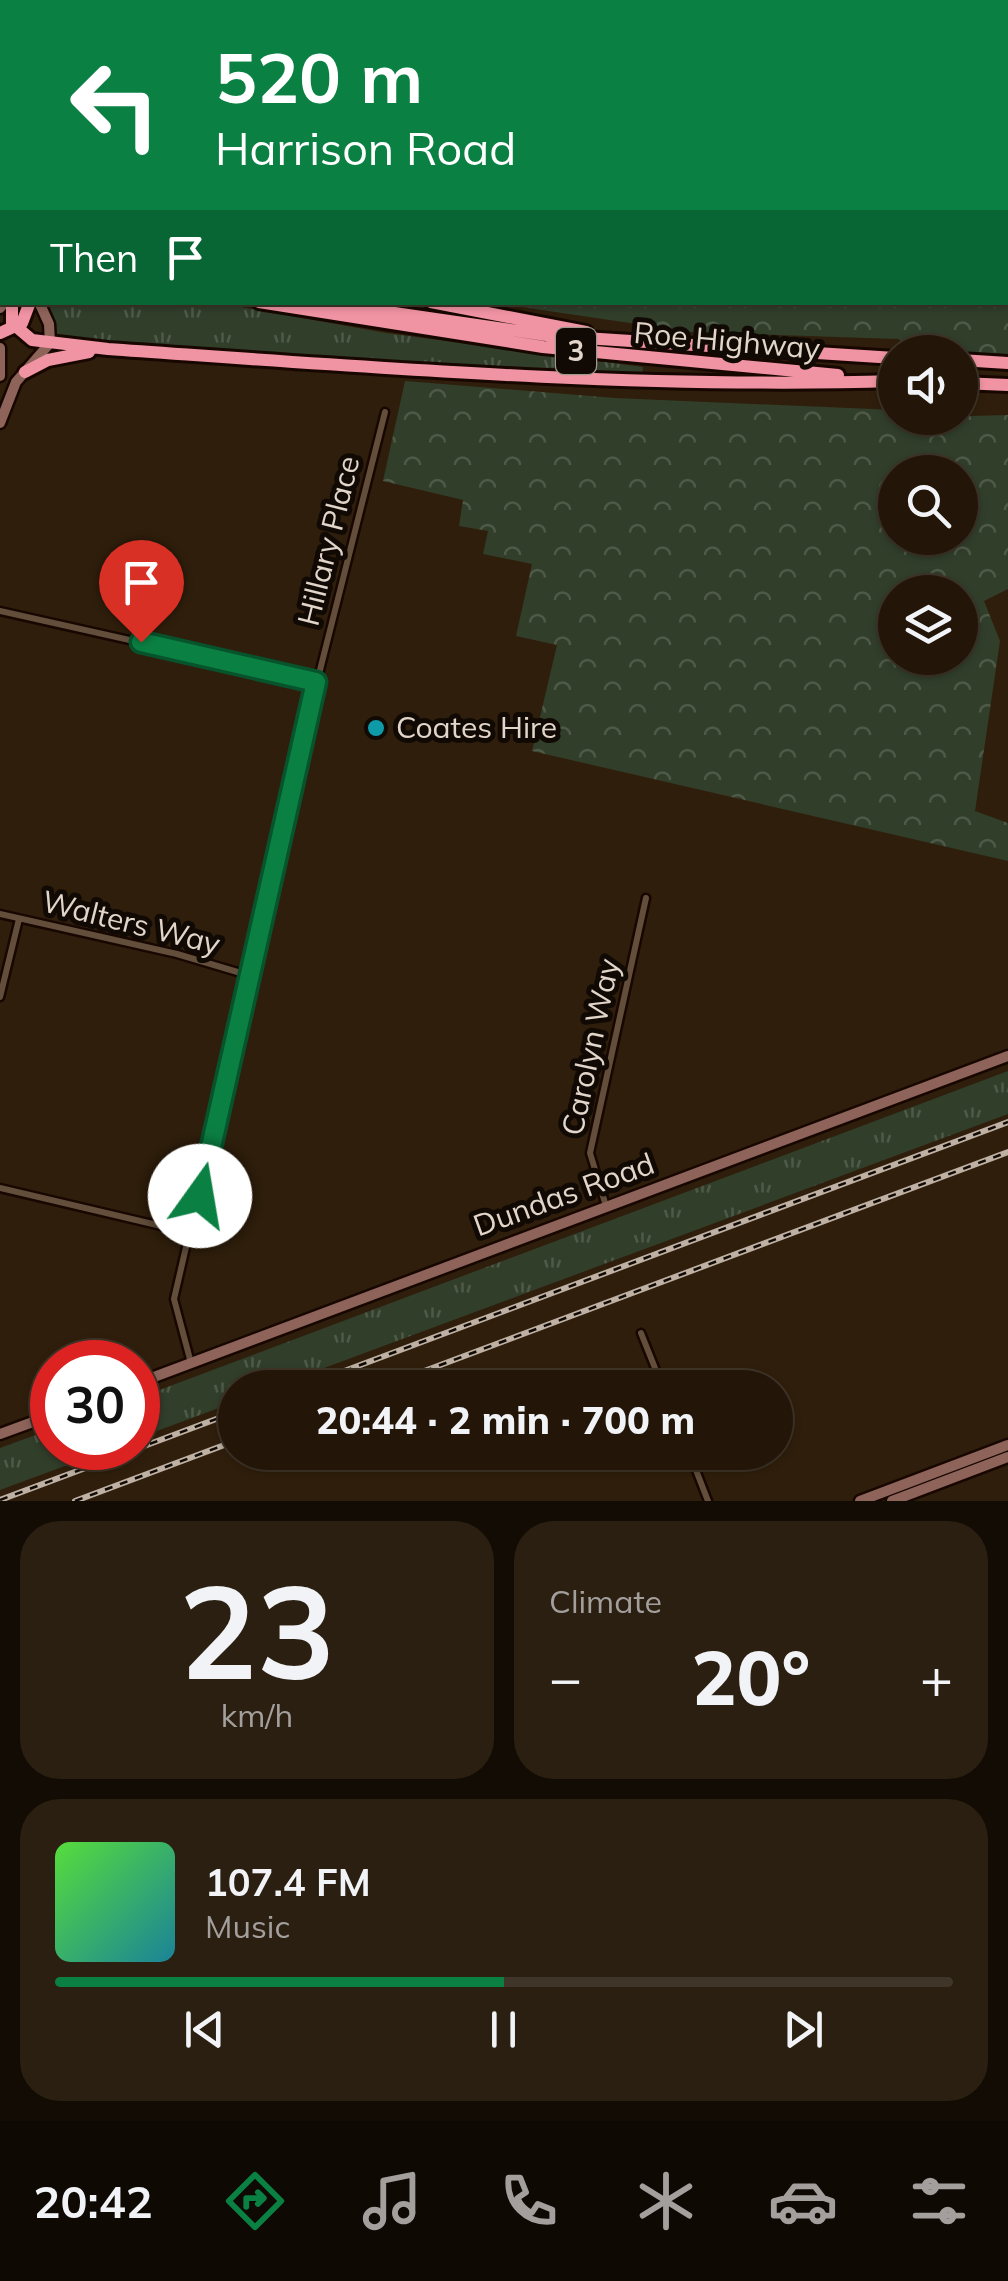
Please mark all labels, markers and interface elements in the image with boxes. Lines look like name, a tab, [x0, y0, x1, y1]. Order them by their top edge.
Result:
text: 520 m	[215, 33, 423, 121]
icon: left	[50, 40, 180, 170]
text: Harrison Road	[215, 120, 516, 176]
icon: arrive	[158, 230, 213, 285]
text: Then	[50, 234, 138, 282]
street label: Roe Highway	[632, 313, 822, 367]
road number: 3	[556, 328, 596, 374]
map controls	[878, 335, 978, 675]
button: sound	[878, 335, 978, 435]
street label: Hillary Place	[289, 452, 367, 630]
button: search	[878, 455, 978, 555]
pin	[99, 540, 184, 643]
icon: arrive	[114, 555, 169, 610]
button: layers	[878, 575, 978, 675]
place label: Coates Hire	[396, 708, 557, 746]
marker: Coates Hire	[365, 717, 387, 739]
street label: Walters Way	[38, 882, 224, 963]
street label: Carolyn Way	[553, 955, 627, 1139]
position arrow	[148, 1144, 252, 1248]
street label: Dundas Road	[468, 1144, 659, 1244]
speed limit sign: 30	[30, 1340, 160, 1470]
text: 20:44 · 2 min · 700 m	[316, 1396, 695, 1444]
text: 23	[179, 1548, 335, 1712]
text: Climate	[549, 1581, 662, 1621]
text: 20°	[692, 1630, 810, 1724]
text: −	[549, 1643, 582, 1712]
text: +	[920, 1643, 953, 1712]
text: km/h	[221, 1695, 293, 1735]
text: 107.4 FM	[205, 1858, 371, 1906]
text: Music	[205, 1906, 290, 1946]
icon: previous	[177, 2002, 232, 2057]
icon: pause	[476, 2002, 531, 2057]
icon: next	[776, 2002, 831, 2057]
icon: directions	[220, 2166, 290, 2236]
icon: music	[357, 2166, 427, 2236]
icon: phone	[494, 2166, 564, 2236]
icon: climate	[631, 2166, 701, 2236]
icon: car	[768, 2166, 838, 2236]
icon: filters	[904, 2166, 974, 2236]
text: 20:42	[33, 2173, 153, 2229]

